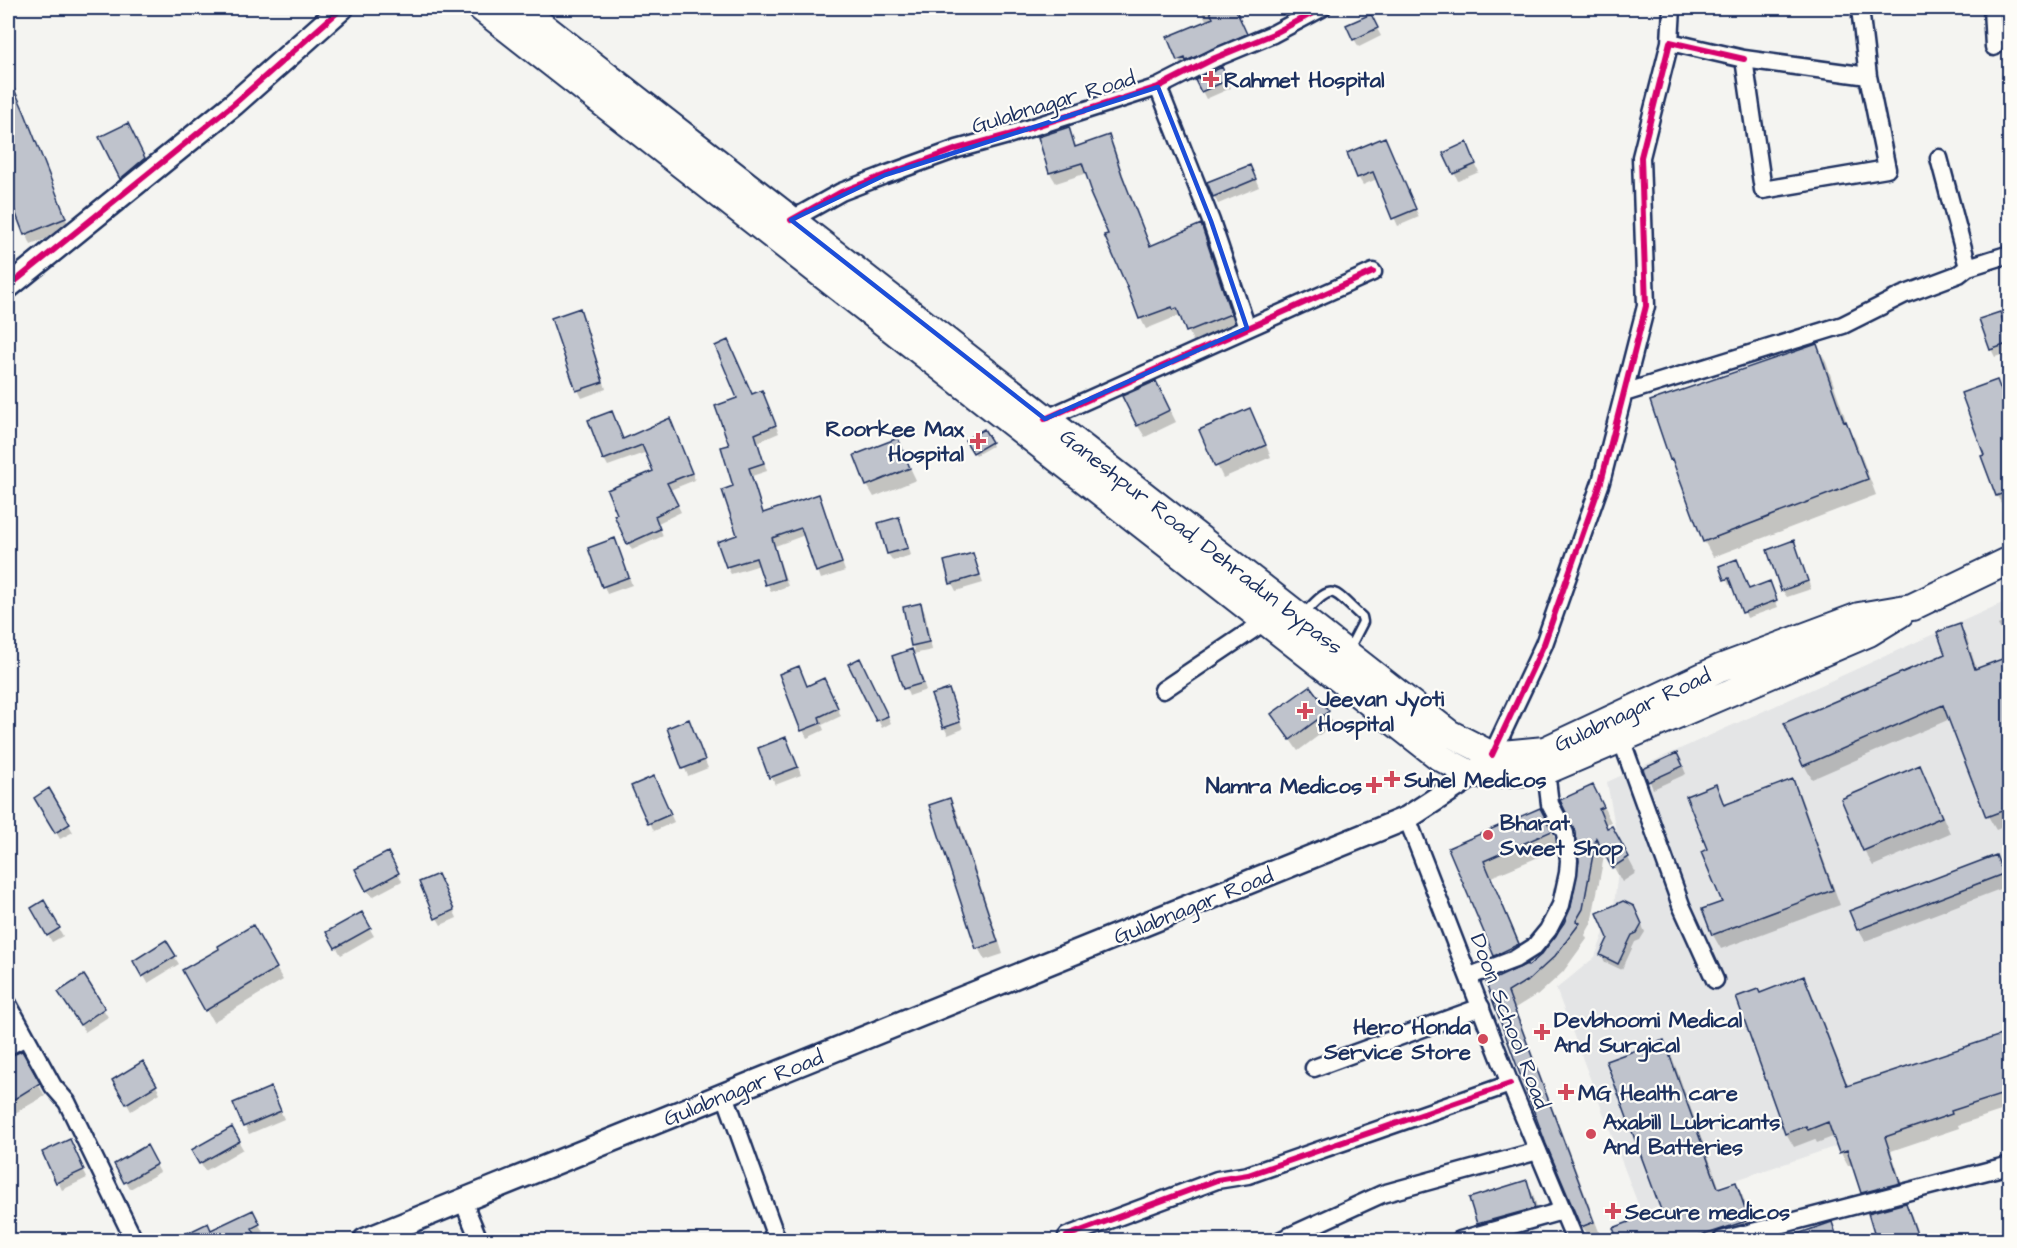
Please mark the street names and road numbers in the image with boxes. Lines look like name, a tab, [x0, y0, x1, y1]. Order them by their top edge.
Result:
street label: Gulabnagar Road	[968, 63, 1139, 143]
street label: Ganeshpur Road, Dehradun bypass	[1052, 422, 1349, 663]
street label: Gulabnagar Road	[1549, 660, 1716, 761]
street label: Gulabnagar Road	[1109, 860, 1278, 953]
street label: Doon School Road	[1462, 929, 1557, 1114]
street label: Gulabnagar Road	[659, 1042, 828, 1135]

